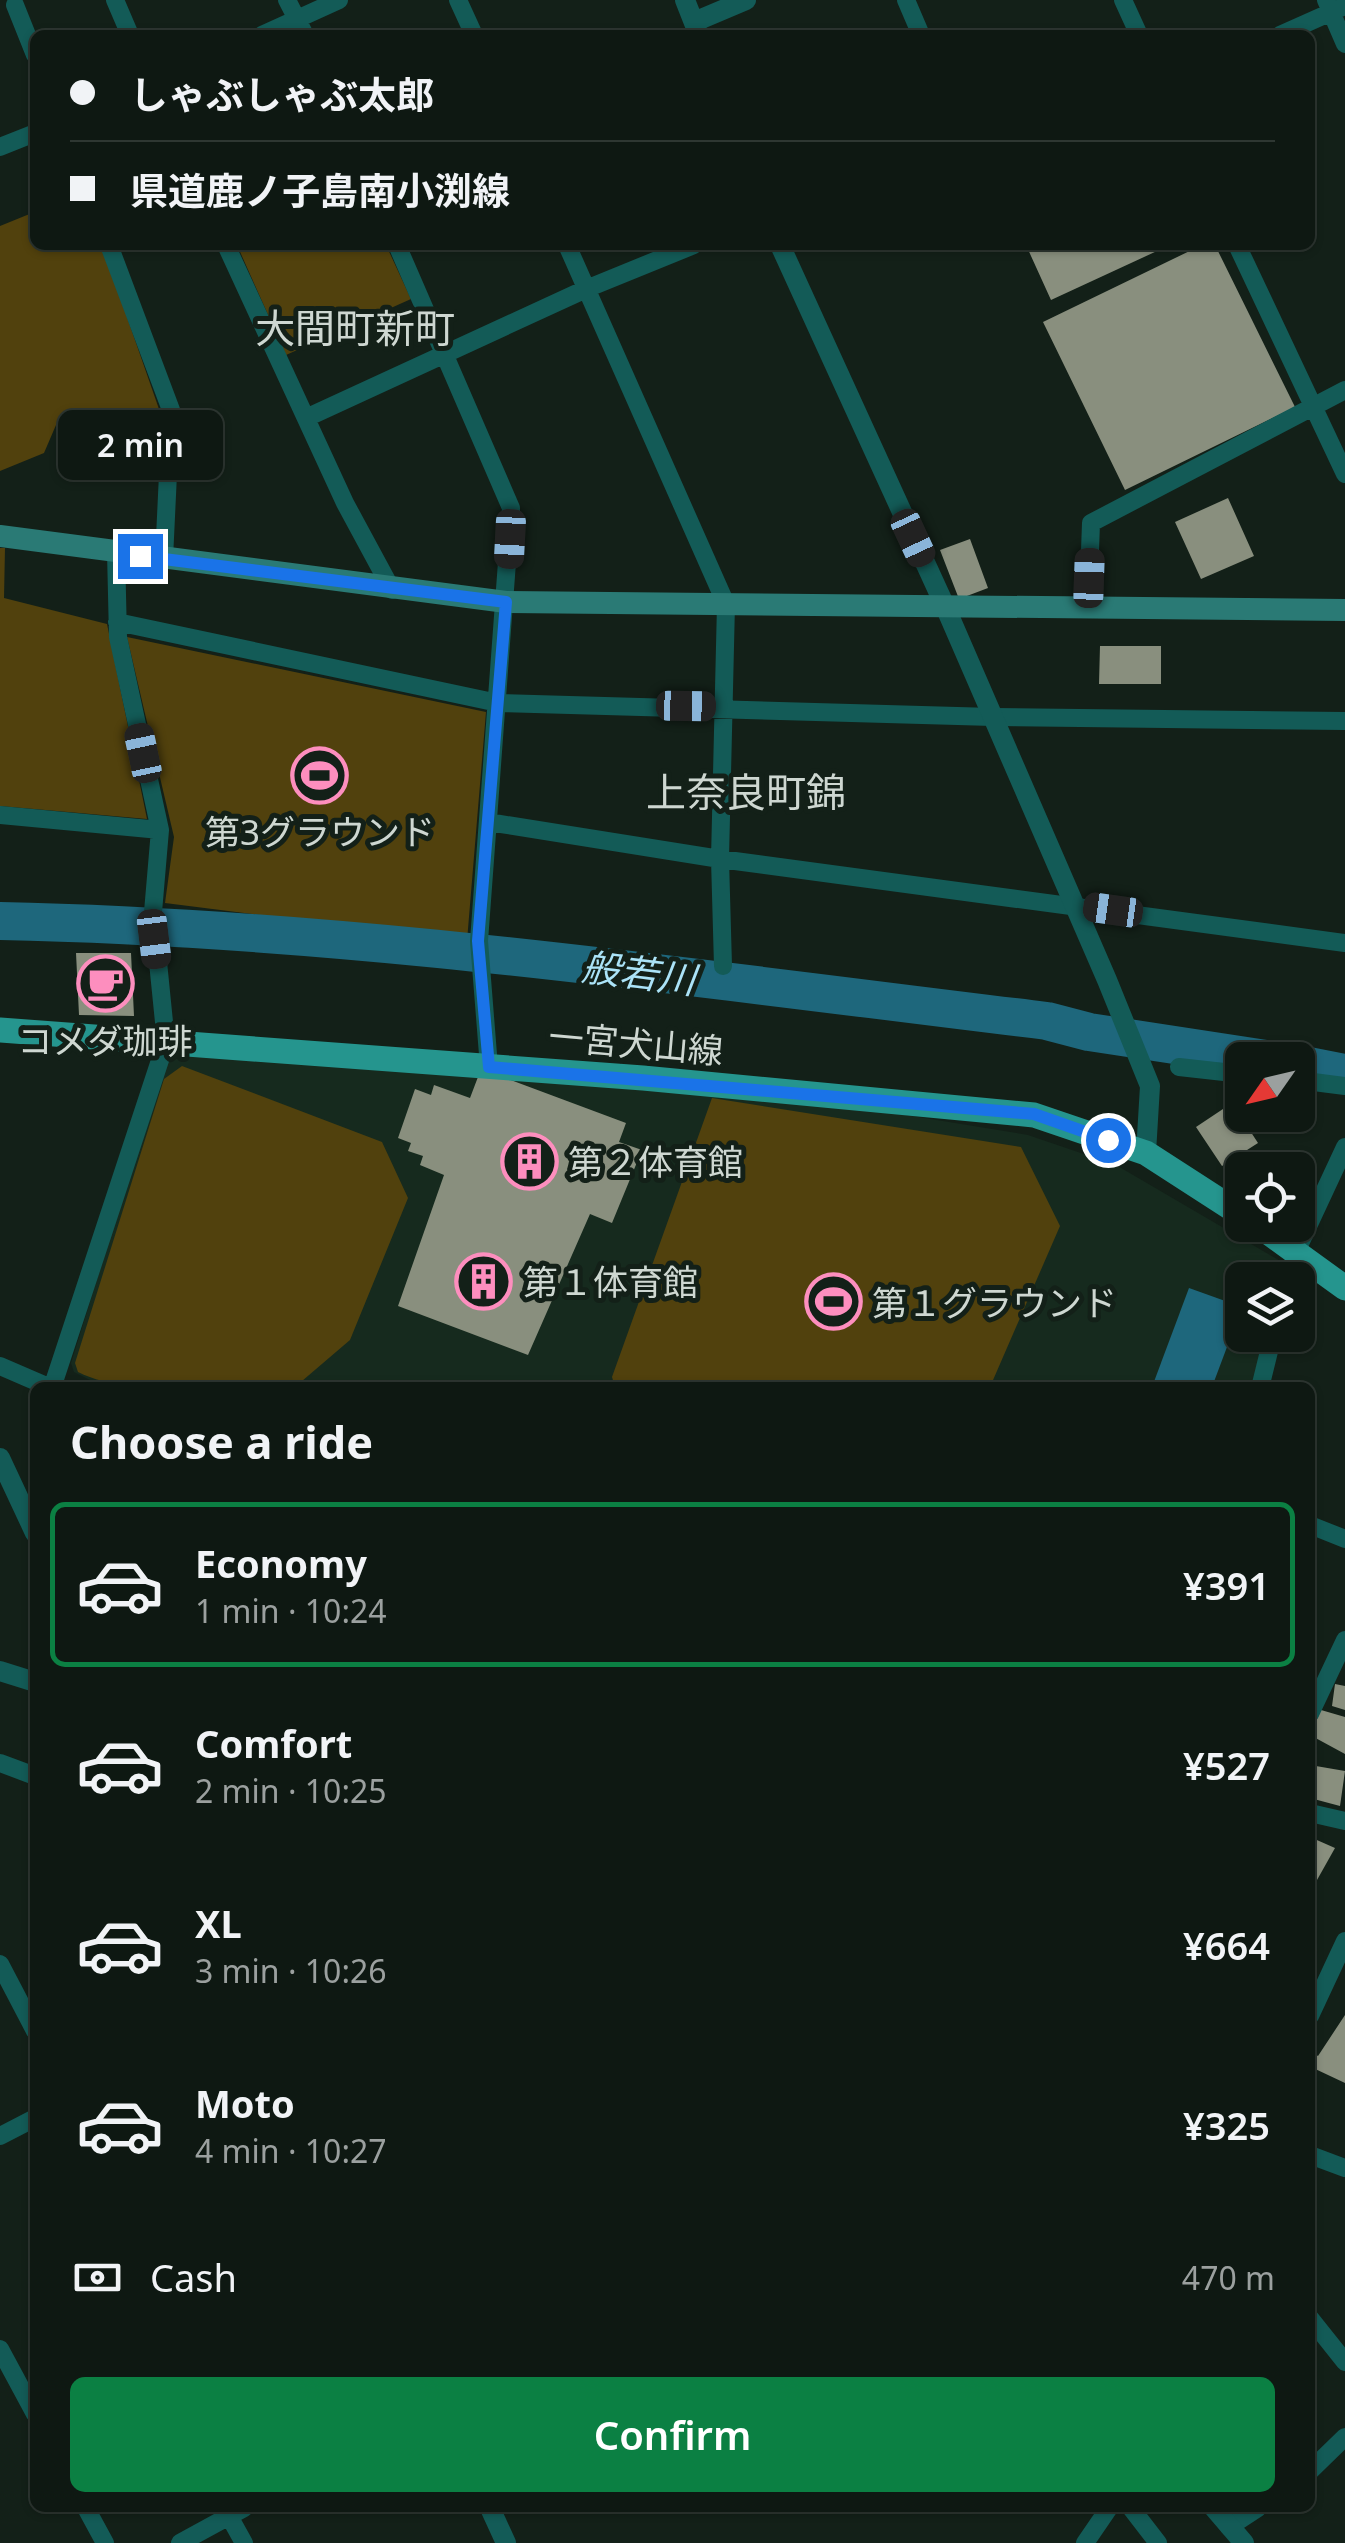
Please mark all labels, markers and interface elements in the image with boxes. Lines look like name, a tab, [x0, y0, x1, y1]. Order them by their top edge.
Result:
text: しゃぶしゃぶ太郎	[130, 68, 434, 120]
text: 県道鹿ノ子島南小渕線	[130, 164, 510, 216]
district label: 大間町新町	[255, 300, 455, 355]
callout: 2 min	[58, 411, 222, 481]
text: 2 min	[97, 423, 184, 466]
car	[887, 504, 939, 572]
car	[493, 508, 527, 570]
route end	[118, 534, 163, 579]
car	[1073, 547, 1105, 609]
car	[656, 690, 716, 722]
car	[122, 721, 164, 785]
sports icon: 第3グラウンド	[290, 745, 350, 805]
district label: 上奈良町錦	[646, 764, 846, 819]
place label: 第3グラウンド	[205, 808, 435, 855]
car	[1081, 891, 1145, 929]
car	[135, 907, 173, 971]
water label: 般若川	[579, 939, 703, 1005]
cafe icon: コメダ珈琲	[75, 954, 135, 1014]
street label: 一宮犬山線	[547, 1012, 725, 1074]
place label: コメダ珈琲	[17, 1017, 193, 1064]
north arrow	[1225, 1042, 1315, 1132]
map controls	[1225, 1042, 1315, 1352]
route start	[1086, 1118, 1131, 1163]
building icon: 第２体育館	[499, 1131, 559, 1191]
place label: 第２体育館	[568, 1138, 743, 1185]
button: locate	[1225, 1152, 1315, 1242]
building icon: 第１体育館	[454, 1251, 514, 1311]
place label: 第１体育館	[523, 1258, 698, 1305]
button: layers	[1225, 1262, 1315, 1352]
sports icon: 第１グラウンド	[803, 1272, 863, 1332]
place label: 第１グラウンド	[872, 1279, 1117, 1326]
text: Choose a ride	[70, 1411, 373, 1472]
text: Economy	[195, 1537, 367, 1589]
icon: car	[75, 1540, 165, 1630]
text: ¥391	[1183, 1559, 1270, 1611]
text: 1 min · 10:24	[195, 1589, 387, 1632]
text: Comfort	[195, 1717, 352, 1769]
icon: car	[75, 1720, 165, 1810]
text: ¥527	[1183, 1739, 1270, 1791]
text: 2 min · 10:25	[195, 1769, 387, 1812]
text: XL	[195, 1897, 242, 1949]
icon: car	[75, 1900, 165, 1990]
text: ¥664	[1183, 1919, 1270, 1971]
text: 3 min · 10:26	[195, 1949, 387, 1992]
text: Moto	[195, 2077, 295, 2129]
icon: car	[75, 2080, 165, 2170]
text: ¥325	[1183, 2099, 1270, 2151]
text: 4 min · 10:27	[195, 2129, 387, 2172]
icon: cash	[70, 2250, 125, 2305]
text: Cash	[150, 2251, 237, 2303]
text: 470 m	[1182, 2256, 1275, 2299]
button: Confirm	[70, 2377, 1275, 2492]

